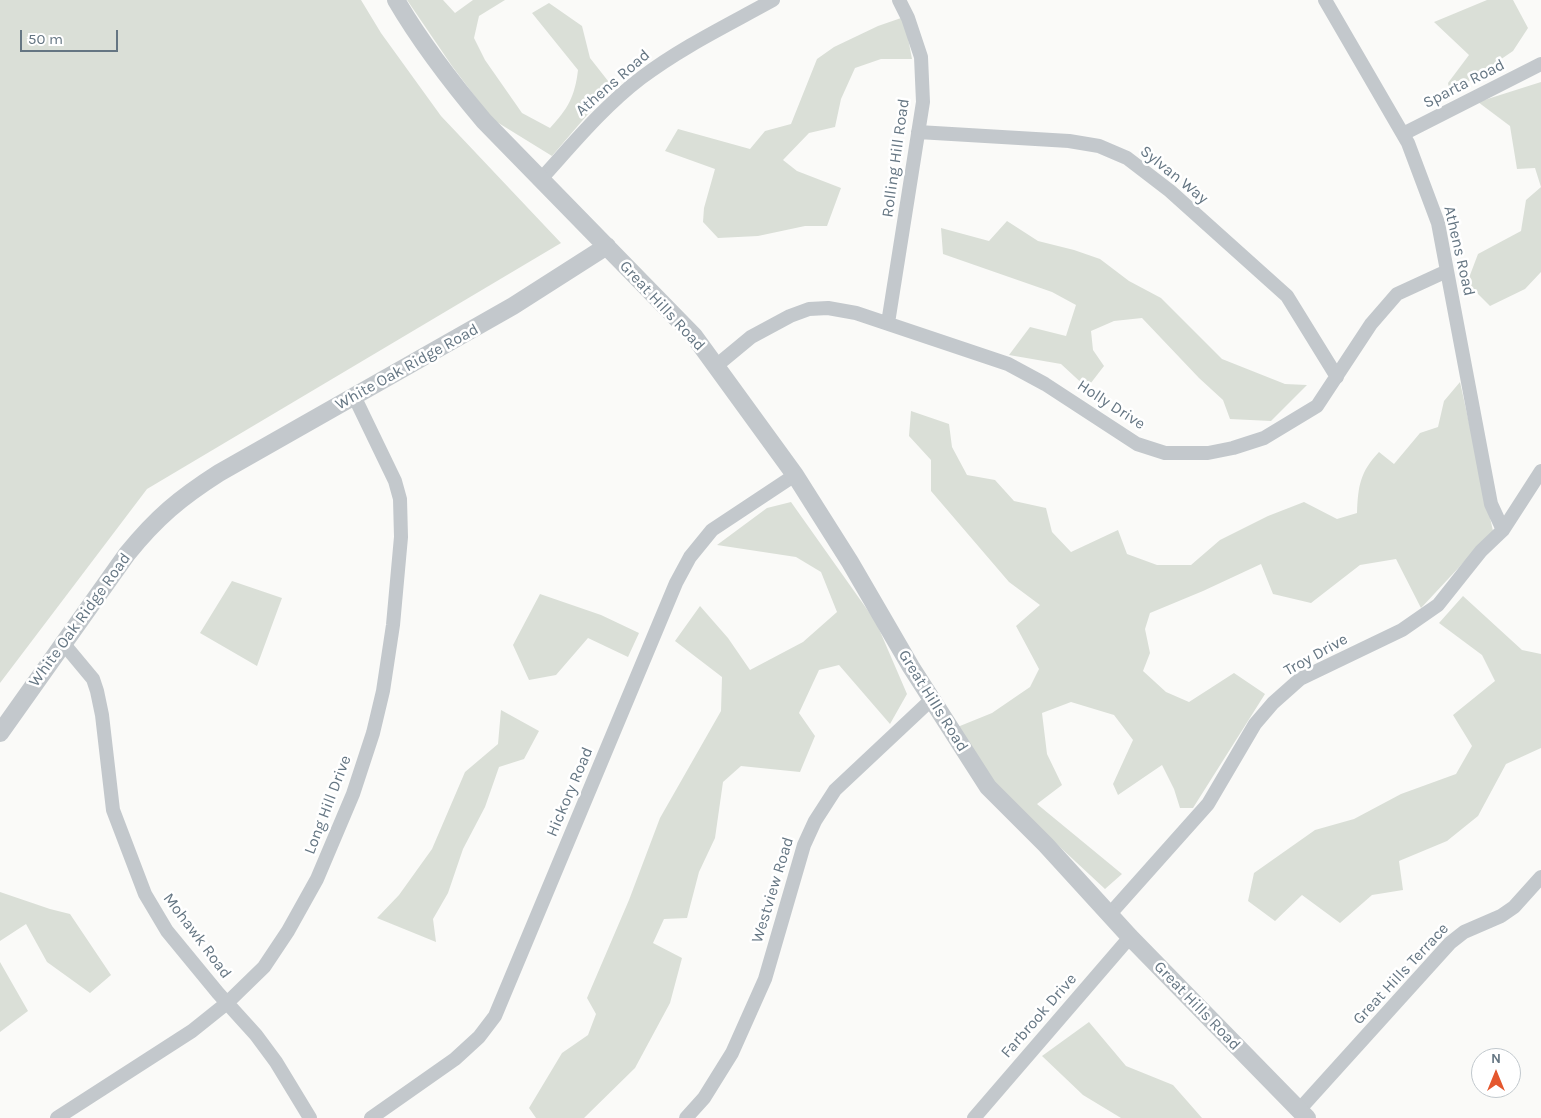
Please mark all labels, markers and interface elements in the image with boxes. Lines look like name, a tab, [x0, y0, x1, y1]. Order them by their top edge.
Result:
scale bar	[22, 20, 120, 52]
text: 50 m	[28, 30, 63, 48]
street label: Athens Road	[572, 46, 654, 120]
street label: Sparta Road	[1420, 55, 1508, 113]
street label: Rolling Hill Road	[878, 97, 914, 219]
street label: Sylvan Way	[1136, 142, 1212, 208]
street label: Athens Road	[1439, 204, 1479, 298]
street label: Great Hills Road	[615, 257, 709, 355]
street label: White Oak Ridge Road	[332, 320, 482, 414]
street label: Holly Drive	[1073, 376, 1149, 434]
street label: White Oak Ridge Road	[25, 549, 135, 691]
street label: Troy Drive	[1281, 630, 1351, 680]
street label: Great Hills Road	[894, 647, 972, 755]
street label: Hickory Road	[543, 744, 597, 840]
street label: Long Hill Drive	[300, 753, 356, 857]
street label: Westview Road	[748, 835, 798, 945]
street label: Mohawk Road	[159, 889, 235, 983]
street label: Great Hills Terrace	[1349, 919, 1453, 1029]
street label: Great Hills Road	[1150, 957, 1244, 1055]
street label: Farbrook Drive	[997, 970, 1081, 1062]
north arrow	[1471, 1048, 1521, 1098]
text: N	[1491, 1050, 1501, 1067]

